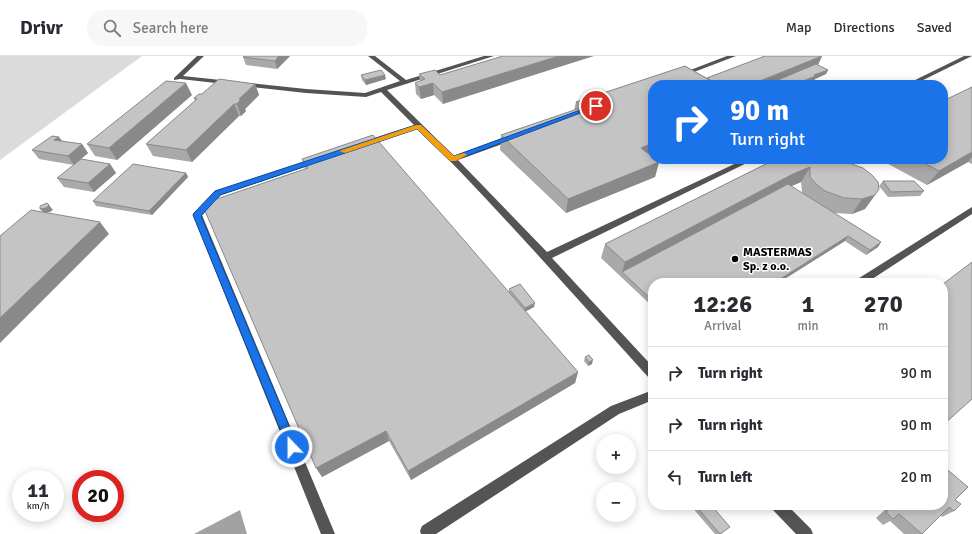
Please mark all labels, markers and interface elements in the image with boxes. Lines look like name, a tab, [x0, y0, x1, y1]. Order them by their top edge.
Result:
search box	[87, 10, 367, 46]
text: Drivr	[20, 16, 63, 40]
icon: search	[101, 17, 123, 39]
text: Search here	[133, 19, 208, 37]
text: Map	[786, 19, 812, 36]
text: Directions	[834, 19, 895, 36]
text: Saved	[917, 19, 952, 36]
pin	[579, 89, 613, 123]
text: 90 m	[730, 94, 789, 128]
icon: arrive	[585, 95, 607, 117]
icon: right	[664, 96, 716, 148]
text: Turn right	[730, 128, 805, 150]
place label: MASTERMAS Sp. z o.o.	[743, 245, 812, 274]
marker: MASTERMAS Sp. z o.o.	[730, 254, 740, 264]
text: 12:26	[693, 289, 752, 319]
text: 1	[802, 289, 814, 319]
text: 270	[864, 289, 903, 319]
text: Arrival	[704, 318, 741, 334]
text: min	[798, 318, 819, 334]
text: m	[878, 318, 888, 334]
icon: right	[664, 362, 686, 384]
text: Turn right	[698, 364, 763, 382]
text: 90 m	[901, 364, 932, 382]
icon: right	[664, 414, 686, 436]
text: Turn right	[698, 416, 763, 434]
text: 90 m	[901, 416, 932, 434]
position arrow	[271, 426, 313, 468]
map controls	[596, 434, 636, 522]
button: +	[596, 434, 636, 474]
icon: left	[664, 466, 686, 488]
text: Turn left	[698, 468, 752, 486]
text: 20 m	[901, 468, 932, 486]
speed limit sign: 20	[72, 470, 124, 522]
text: 11	[27, 478, 49, 503]
button: −	[596, 482, 636, 522]
text: km/h	[27, 500, 49, 512]

